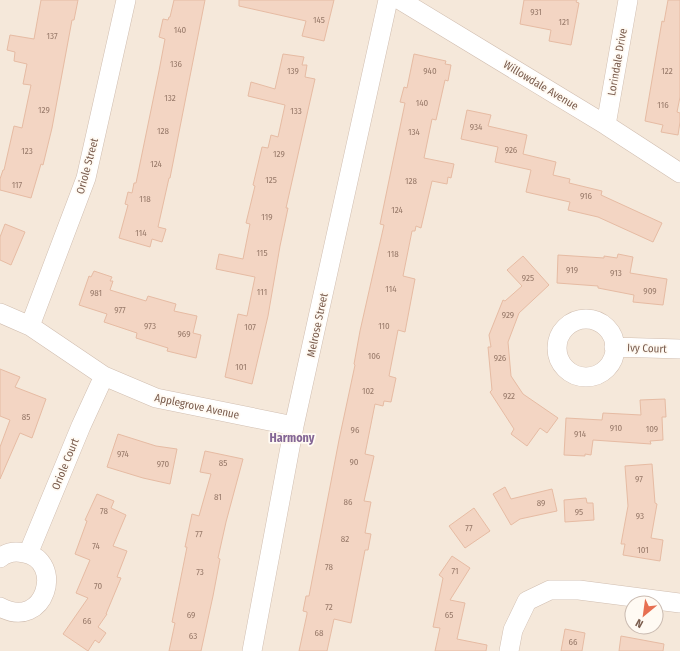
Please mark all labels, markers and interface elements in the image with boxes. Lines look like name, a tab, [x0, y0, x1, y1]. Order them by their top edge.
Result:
house number: 931	[530, 7, 542, 17]
house number: 145	[313, 15, 325, 25]
house number: 121	[559, 17, 569, 27]
house number: 140	[174, 25, 187, 35]
street label: Lorindale Drive	[605, 27, 630, 97]
house number: 137	[46, 31, 58, 41]
street label: Willowdale Avenue	[501, 58, 580, 113]
house number: 136	[170, 59, 183, 69]
house number: 139	[287, 66, 299, 76]
house number: 940	[423, 66, 437, 76]
house number: 122	[661, 66, 673, 76]
house number: 132	[164, 93, 176, 103]
house number: 140	[416, 98, 429, 108]
house number: 116	[657, 100, 669, 110]
house number: 129	[38, 105, 50, 115]
house number: 133	[290, 106, 302, 116]
house number: 934	[470, 122, 483, 132]
house number: 128	[157, 126, 169, 136]
house number: 134	[408, 127, 421, 137]
street label: Oriole Street	[74, 136, 101, 195]
house number: 926	[505, 145, 518, 155]
house number: 123	[21, 146, 33, 156]
house number: 129	[273, 149, 285, 159]
house number: 124	[150, 159, 162, 169]
house number: 125	[265, 175, 277, 185]
house number: 128	[405, 176, 417, 186]
house number: 117	[12, 180, 23, 190]
house number: 916	[580, 191, 593, 201]
house number: 118	[139, 194, 151, 204]
house number: 124	[391, 205, 403, 215]
house number: 119	[261, 212, 273, 222]
house number: 114	[135, 228, 147, 238]
house number: 115	[256, 248, 268, 258]
house number: 118	[387, 249, 399, 259]
house number: 919	[566, 265, 578, 275]
house number: 913	[610, 268, 622, 278]
house number: 925	[522, 273, 534, 283]
house number: 114	[385, 284, 397, 294]
house number: 909	[643, 286, 657, 296]
house number: 111	[257, 287, 267, 297]
house number: 981	[90, 288, 102, 298]
street label: Melrose Street	[304, 291, 331, 358]
house number: 977	[114, 305, 126, 315]
house number: 929	[502, 310, 514, 320]
house number: 973	[144, 321, 156, 331]
house number: 110	[378, 321, 390, 331]
house number: 107	[244, 322, 256, 332]
house number: 969	[177, 329, 191, 339]
street label: Ivy Court	[627, 341, 667, 356]
house number: 106	[368, 351, 381, 361]
house number: 926	[494, 353, 507, 363]
house number: 101	[235, 362, 247, 372]
house number: 102	[362, 386, 374, 396]
street label: Applegrove Avenue	[153, 391, 240, 422]
house number: 922	[503, 391, 515, 401]
house number: 85	[22, 412, 30, 422]
house number: 910	[610, 423, 623, 433]
house number: 109	[646, 424, 658, 434]
house number: 96	[351, 425, 360, 435]
house number: 914	[574, 429, 587, 439]
district label: Harmony	[269, 431, 315, 445]
street label: Oriole Court	[49, 436, 82, 492]
house number: 974	[117, 449, 130, 459]
house number: 90	[349, 457, 359, 467]
house number: 85	[219, 458, 227, 468]
house number: 970	[157, 459, 170, 469]
house number: 97	[635, 474, 643, 484]
house number: 81	[214, 492, 222, 502]
house number: 86	[344, 497, 353, 507]
house number: 89	[537, 498, 545, 508]
house number: 78	[100, 506, 108, 516]
house number: 95	[575, 507, 583, 517]
house number: 93	[636, 511, 644, 521]
house number: 77	[465, 523, 473, 533]
house number: 77	[195, 529, 203, 539]
house number: 82	[341, 534, 349, 544]
house number: 74	[92, 541, 100, 551]
house number: 101	[637, 545, 649, 555]
house number: 78	[325, 562, 333, 572]
house number: 71	[451, 566, 459, 576]
house number: 73	[196, 567, 204, 577]
house number: 70	[94, 581, 102, 591]
north arrow	[624, 595, 664, 635]
house number: 72	[325, 602, 333, 612]
house number: 69	[187, 610, 195, 620]
house number: 65	[445, 610, 453, 620]
house number: 66	[83, 616, 92, 626]
text: N	[633, 616, 645, 631]
house number: 68	[315, 628, 324, 638]
house number: 63	[189, 631, 197, 641]
house number: 66	[569, 637, 578, 647]

